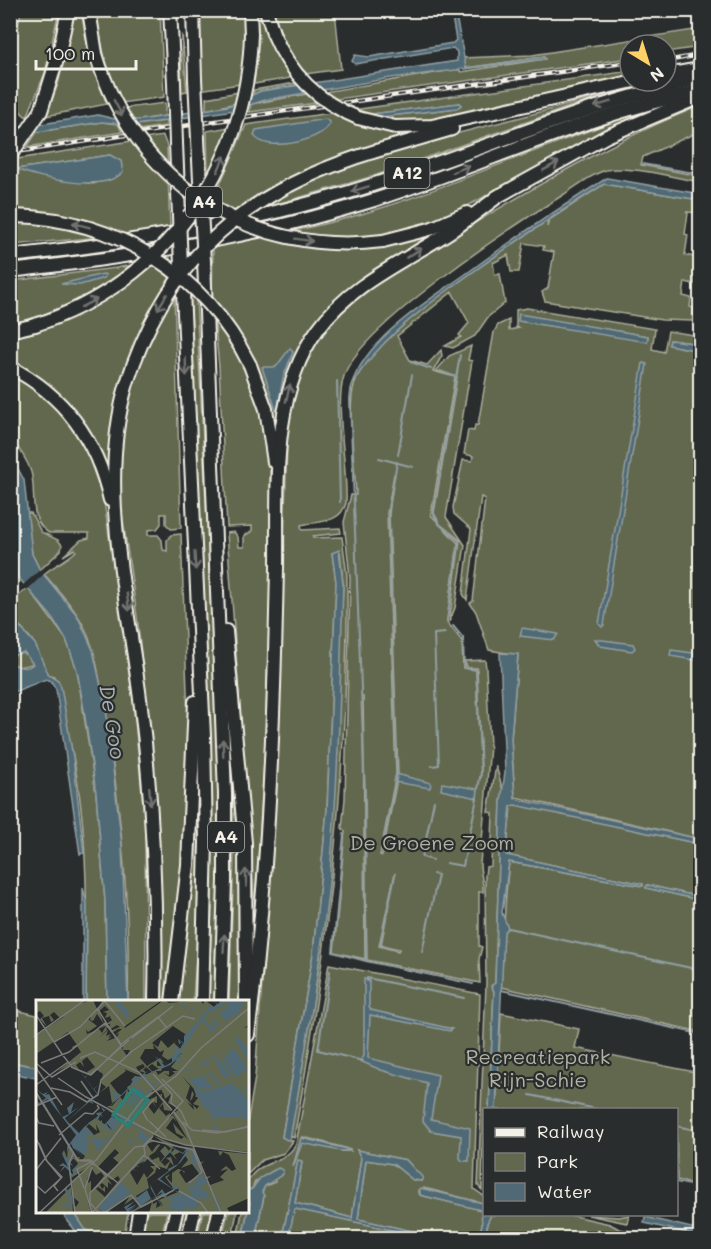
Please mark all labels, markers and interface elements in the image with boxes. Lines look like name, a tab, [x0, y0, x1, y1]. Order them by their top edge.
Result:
scale bar	[36, 33, 136, 71]
north arrow	[618, 33, 678, 93]
text: 100 m	[45, 41, 95, 65]
text: N	[646, 63, 669, 87]
one-way arrow	[113, 98, 124, 116]
one-way arrow	[594, 99, 613, 110]
one-way arrow	[215, 156, 227, 174]
road number: A12	[384, 158, 430, 188]
one-way arrow	[542, 160, 559, 172]
one-way arrow	[451, 163, 469, 174]
one-way arrow	[351, 184, 370, 195]
road number: A4	[186, 187, 222, 217]
one-way arrow	[72, 219, 91, 230]
one-way arrow	[294, 235, 313, 246]
one-way arrow	[405, 247, 422, 259]
one-way arrow	[156, 293, 168, 310]
one-way arrow	[79, 296, 97, 308]
one-way arrow	[180, 356, 191, 376]
one-way arrow	[282, 384, 294, 403]
one-way arrow	[189, 551, 200, 571]
one-way arrow	[122, 592, 133, 611]
water label: De Goo	[94, 683, 133, 761]
one-way arrow	[218, 739, 229, 759]
one-way arrow	[145, 785, 156, 805]
road number: A4	[208, 822, 244, 852]
park label: De Groene Zoom	[350, 829, 514, 855]
one-way arrow	[240, 869, 252, 889]
one-way arrow	[218, 934, 229, 954]
inset map	[36, 1000, 249, 1213]
park label: Recreatiepark Rijn-Schie	[466, 1043, 610, 1092]
legend	[483, 1108, 678, 1216]
text: Railway	[537, 1119, 604, 1143]
text: Park	[537, 1149, 578, 1173]
text: Water	[537, 1179, 592, 1203]

